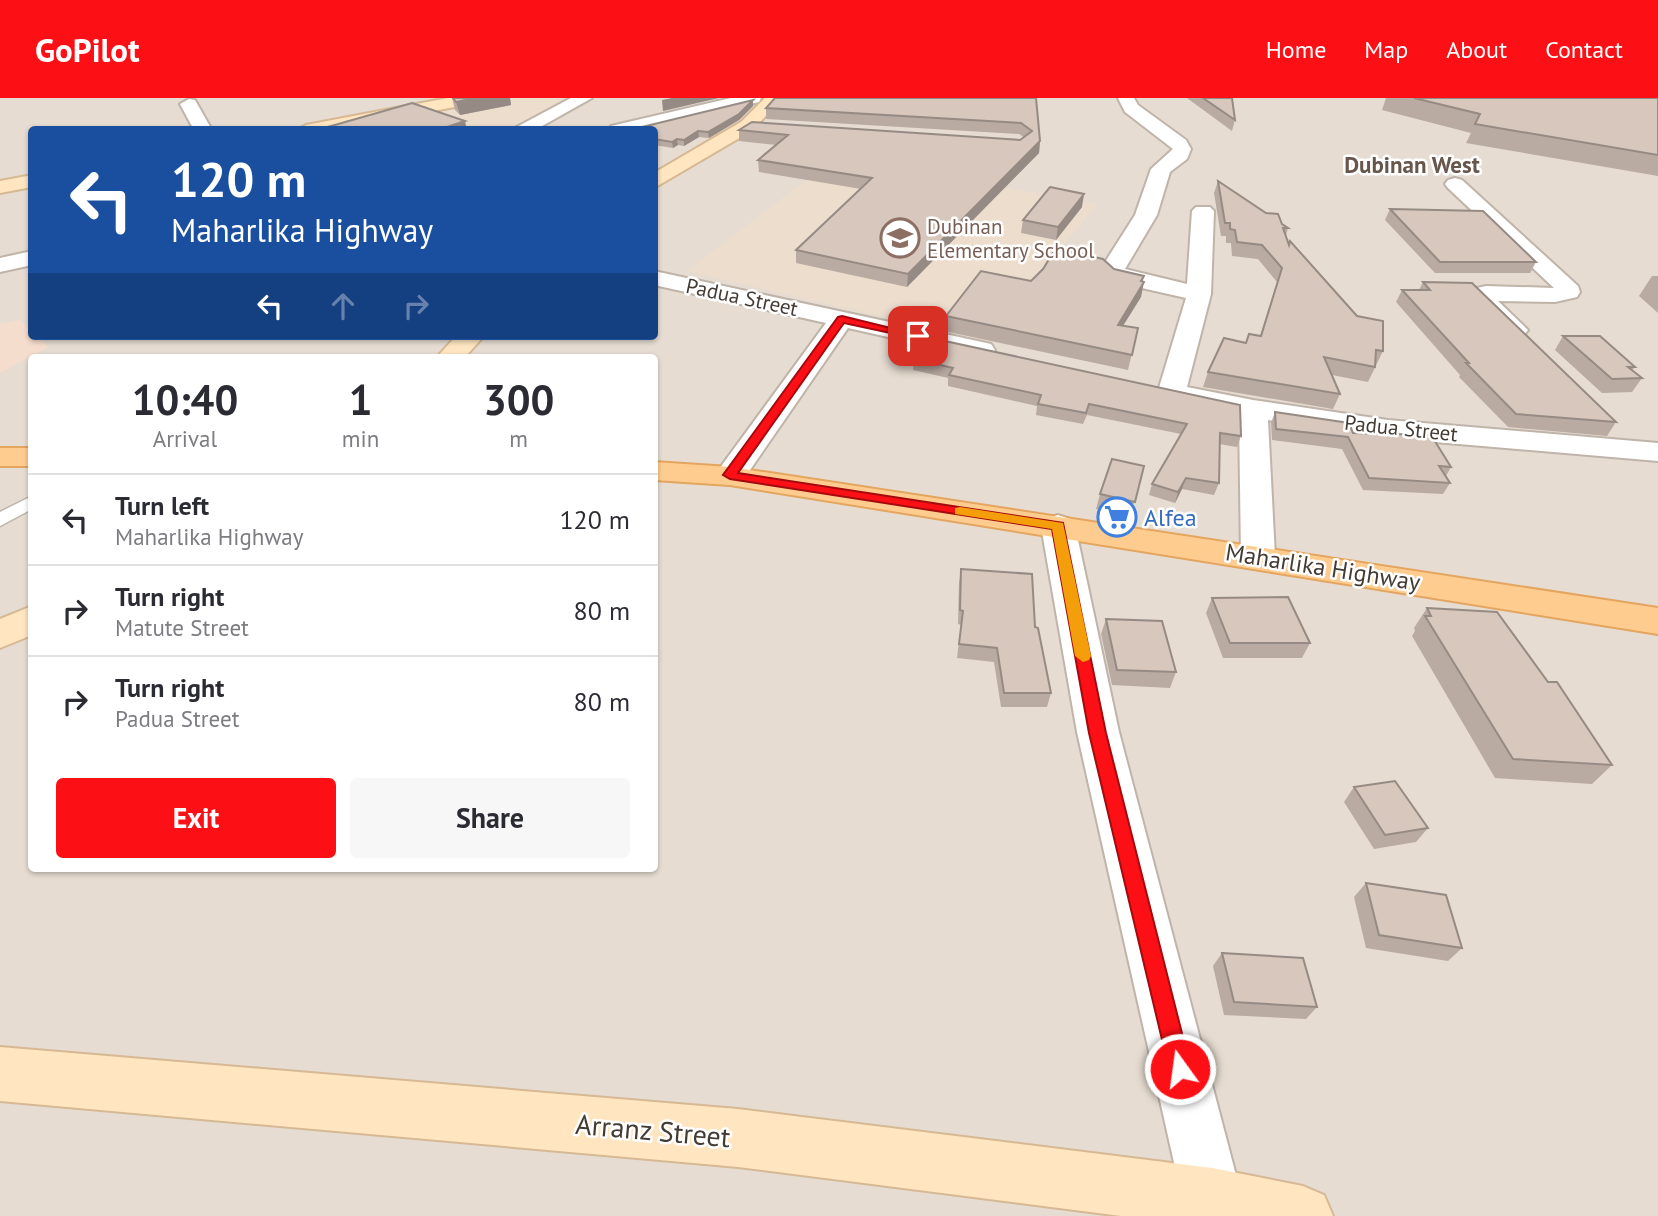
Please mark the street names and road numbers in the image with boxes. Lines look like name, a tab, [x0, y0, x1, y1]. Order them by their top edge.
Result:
street label: Padua Street	[684, 272, 800, 322]
street label: Padua Street	[1343, 409, 1459, 447]
street label: Maharlika Highway	[1223, 536, 1423, 598]
street label: Arranz Street	[574, 1105, 732, 1155]

